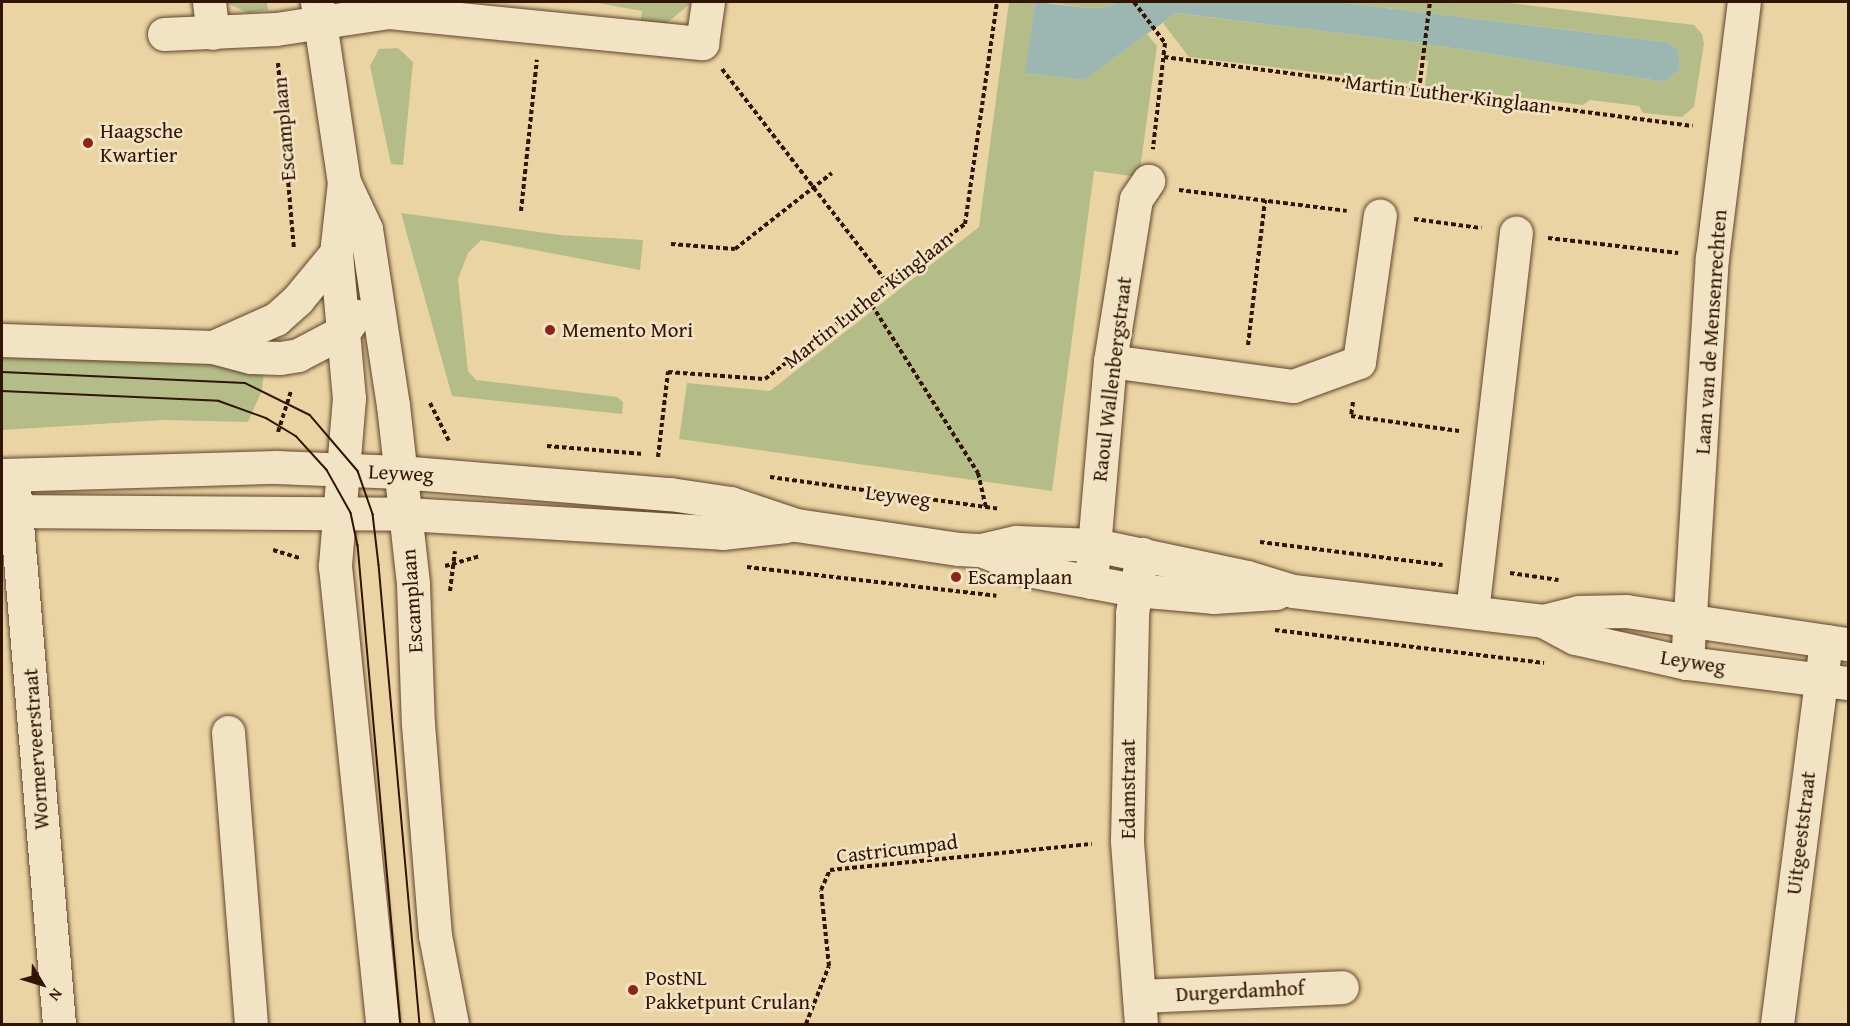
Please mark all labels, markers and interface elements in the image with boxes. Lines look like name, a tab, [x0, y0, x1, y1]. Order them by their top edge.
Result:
street label: Martin Luther Kinglaan	[1343, 69, 1553, 119]
street label: Escamplaan	[267, 76, 301, 182]
place label: Haagsche Kwartier	[100, 118, 183, 168]
marker: Haagsche Kwartier	[81, 136, 95, 150]
street label: Laan van de Mensenrechten	[1690, 209, 1732, 455]
street label: Martin Luther Kinglaan	[778, 226, 958, 374]
street label: Raoul Wallenbergstraat	[1087, 275, 1137, 483]
place label: Memento Mori	[562, 317, 693, 343]
marker: Memento Mori	[543, 323, 557, 337]
street label: Leyweg	[368, 459, 434, 487]
street label: Leyweg	[864, 480, 932, 512]
street label: Escamplaan	[396, 548, 428, 654]
place label: Escamplaan	[968, 564, 1072, 590]
marker: Escamplaan	[949, 570, 963, 584]
street label: Leyweg	[1659, 644, 1727, 680]
street label: Wormerveerstraat	[18, 667, 54, 831]
street label: Edamstraat	[1115, 739, 1141, 839]
street label: Uitgeeststraat	[1781, 770, 1821, 896]
street label: Castricumpad	[835, 829, 959, 869]
north arrow	[12, 954, 72, 1014]
place label: PostNL Pakketpunt Crulan	[645, 965, 810, 1015]
street label: Durgerdamhof	[1175, 975, 1305, 1007]
text: N	[43, 983, 69, 1007]
marker: PostNL Pakketpunt Crulan	[626, 983, 640, 997]

